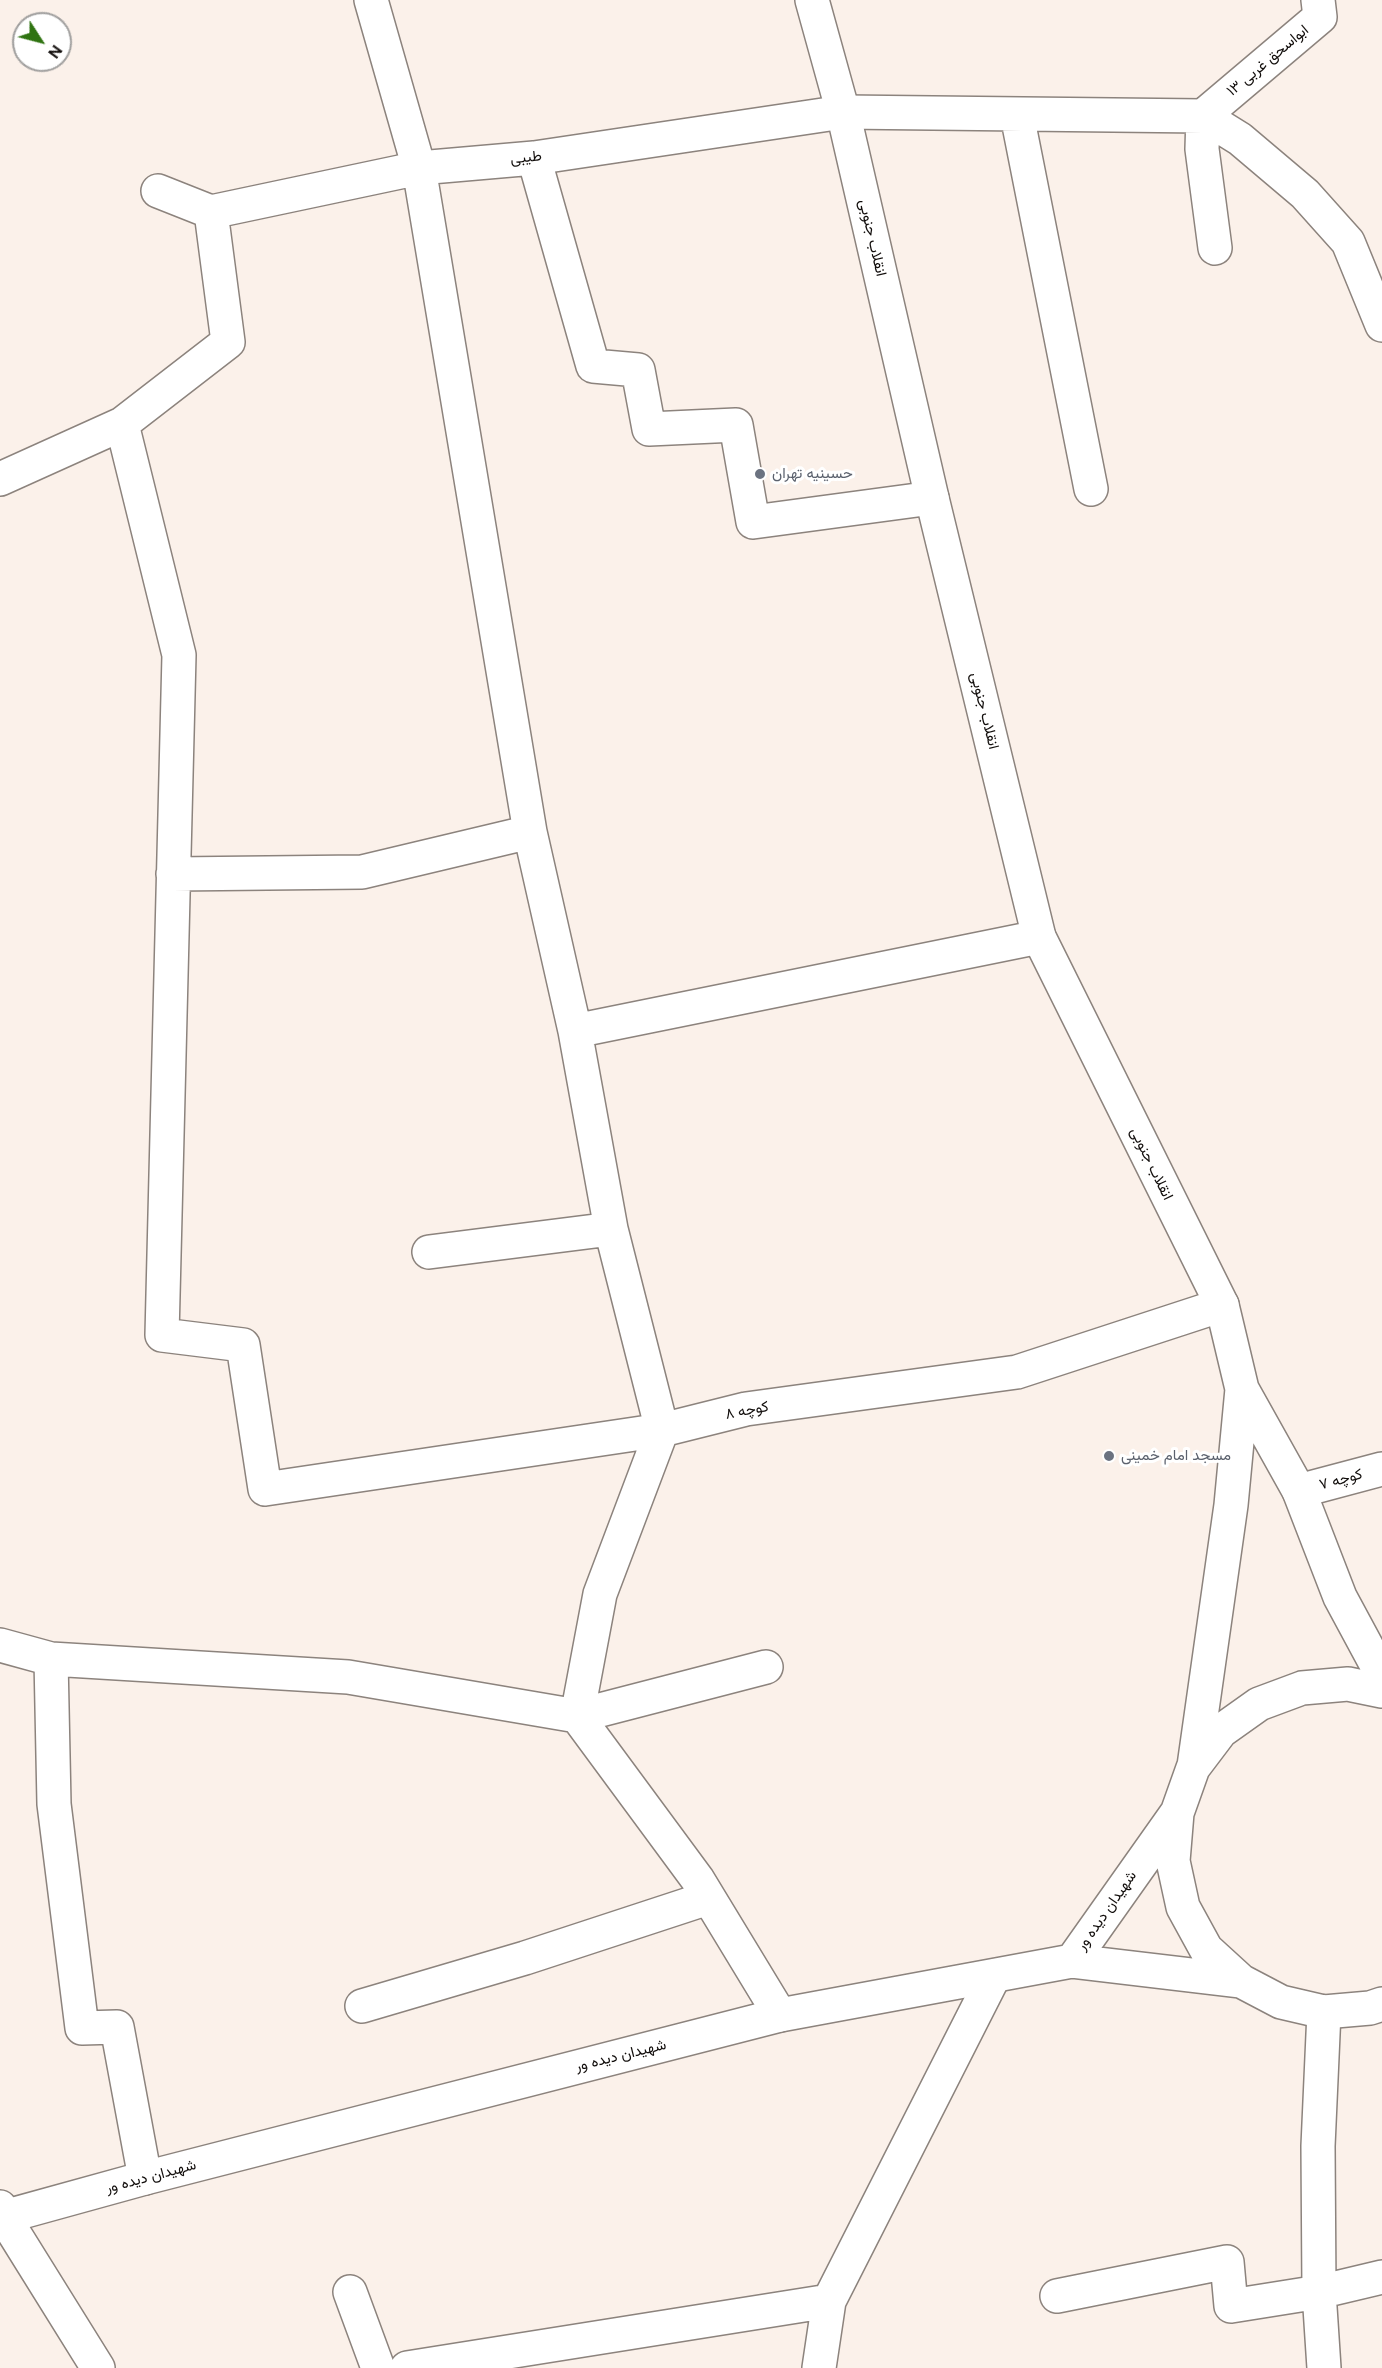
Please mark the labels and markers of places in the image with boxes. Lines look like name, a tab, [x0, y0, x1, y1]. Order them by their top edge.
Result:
place label: حسینیه تهران	[772, 465, 853, 483]
marker: حسینیه تهران	[753, 467, 767, 481]
place label: مسجد امام خمینی	[1121, 1447, 1231, 1465]
marker: مسجد امام خمینی	[1102, 1449, 1116, 1463]

